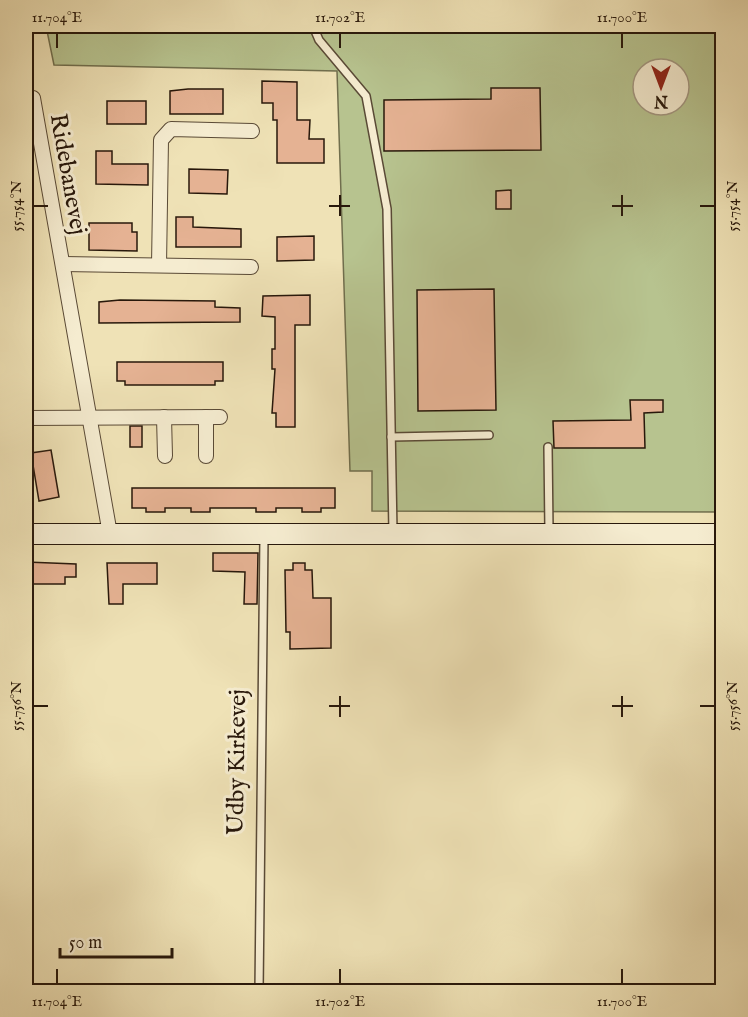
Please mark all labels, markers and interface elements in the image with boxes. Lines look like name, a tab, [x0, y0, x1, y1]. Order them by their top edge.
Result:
text: 11.704°E	[32, 8, 82, 27]
text: 11.702°E	[315, 8, 365, 27]
text: 11.700°E	[597, 8, 647, 27]
north arrow	[631, 57, 691, 117]
text: N	[654, 90, 669, 110]
street label: Ridebanevej	[42, 111, 93, 237]
text: 55.754°N	[7, 181, 26, 231]
text: 55.754°N	[723, 181, 742, 231]
text: 55.756°N	[7, 681, 26, 731]
text: 55.756°N	[723, 681, 742, 731]
street label: Udby Kirkevej	[221, 689, 254, 835]
scale bar	[60, 921, 172, 959]
text: 50 m	[69, 932, 102, 955]
text: 11.704°E	[32, 992, 82, 1011]
text: 11.702°E	[315, 992, 365, 1011]
text: 11.700°E	[597, 992, 647, 1011]

